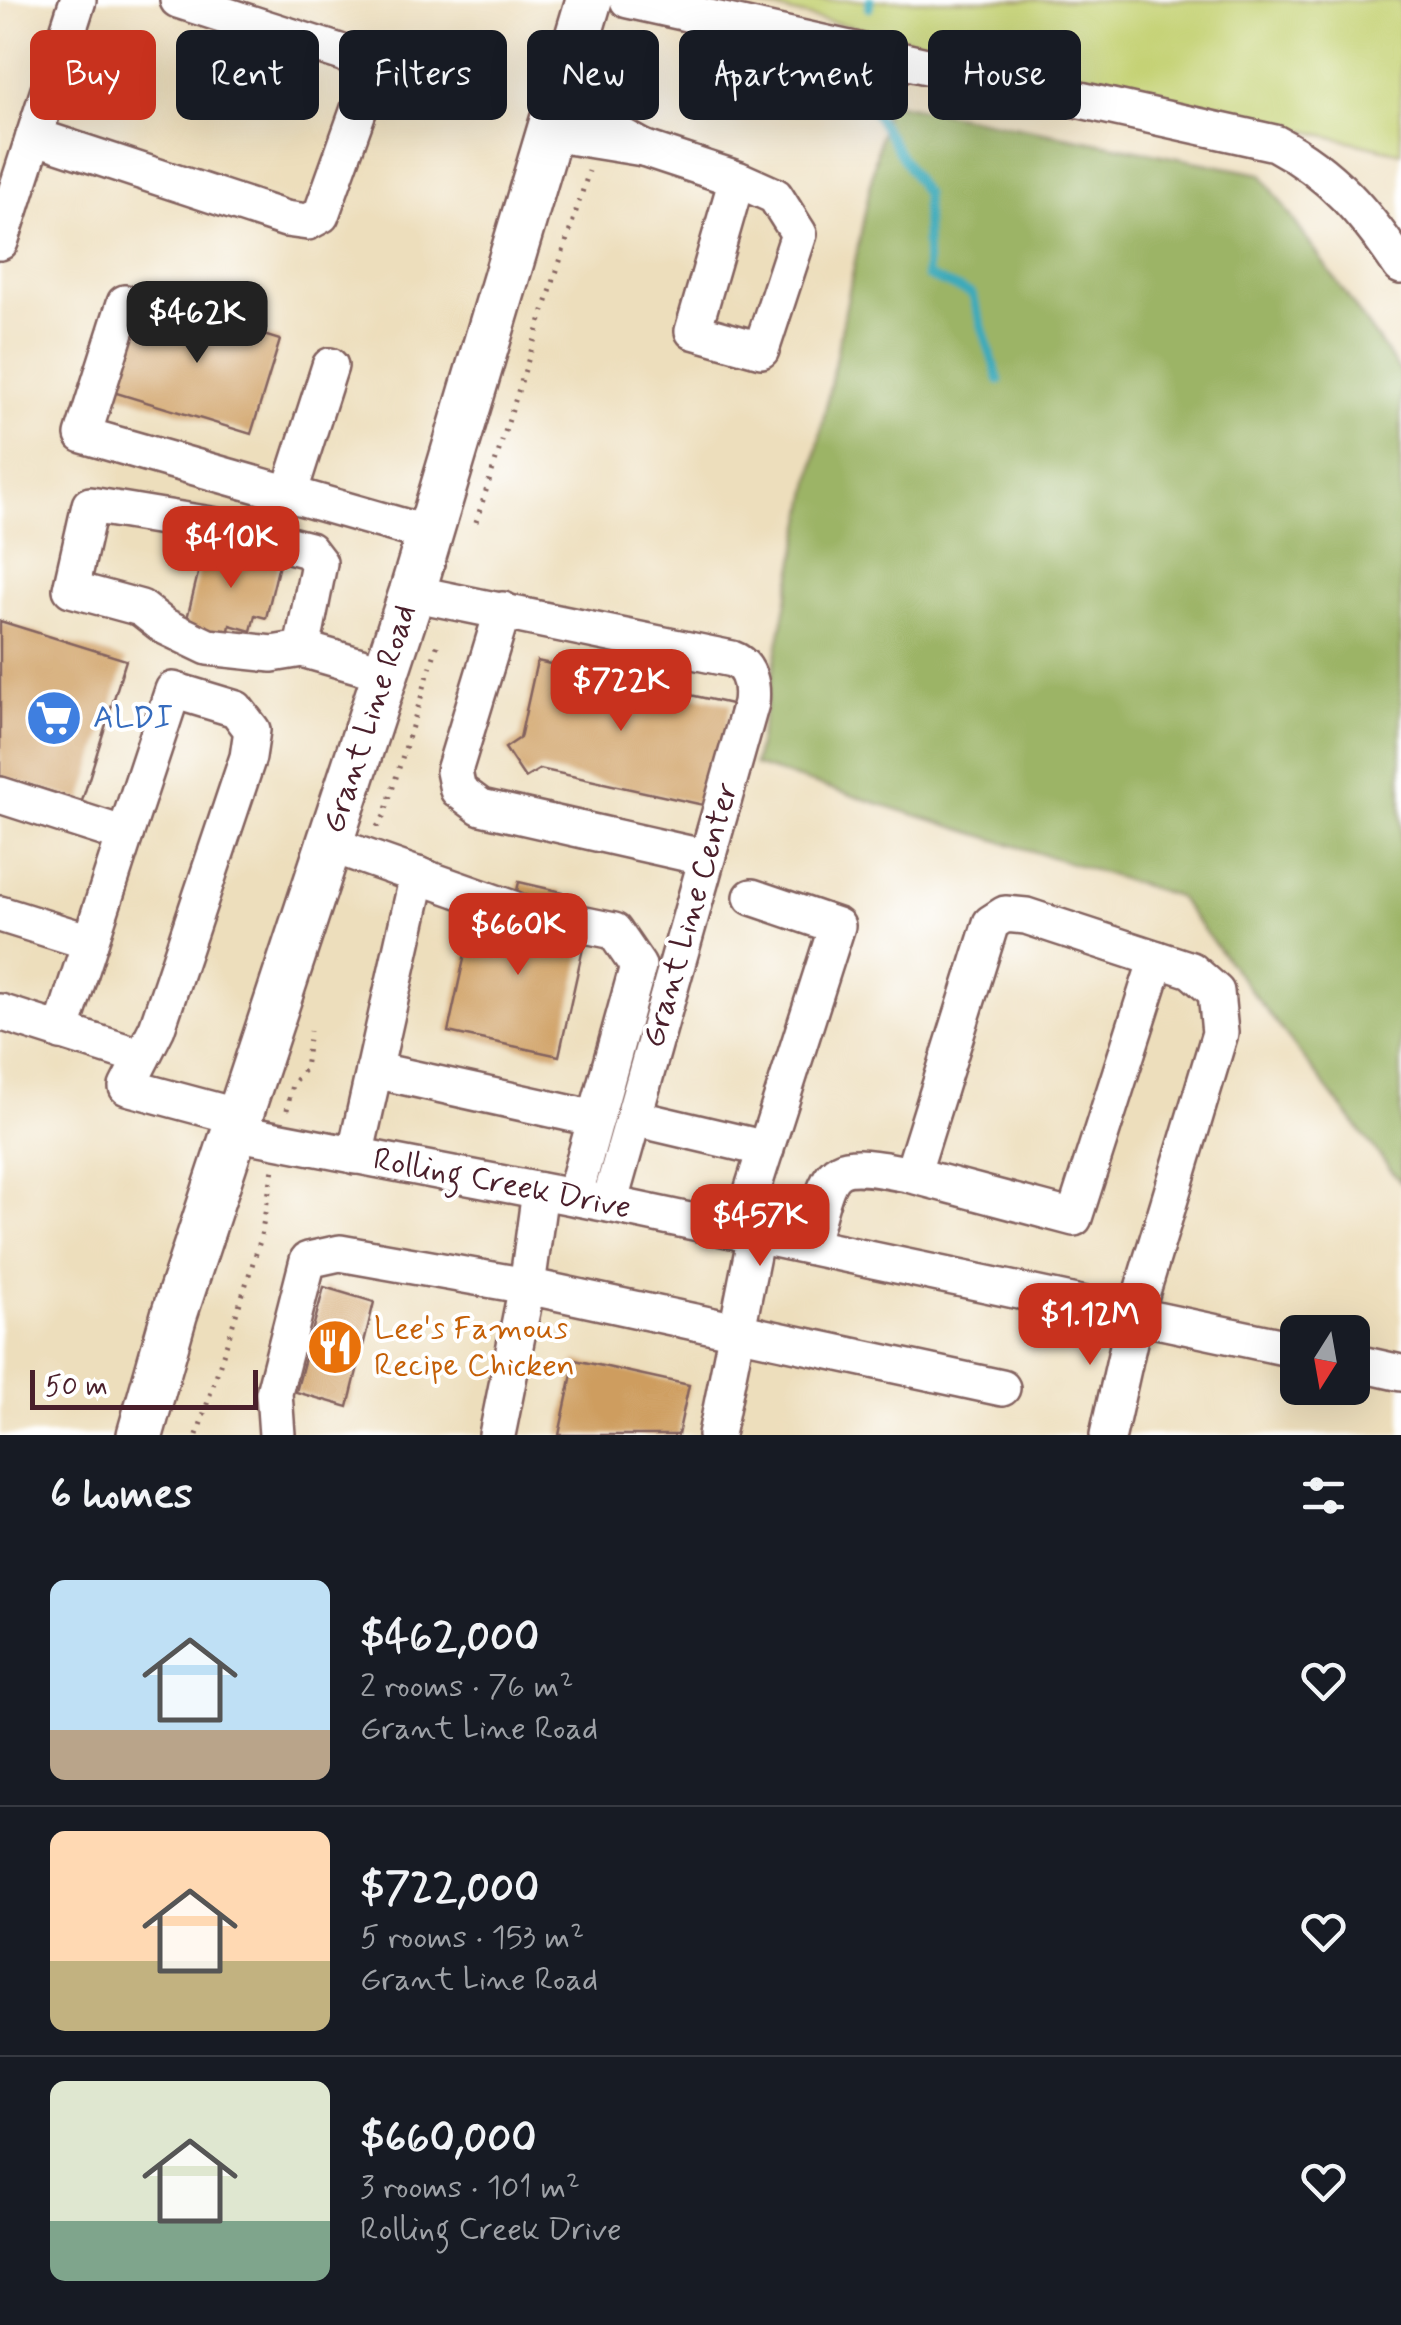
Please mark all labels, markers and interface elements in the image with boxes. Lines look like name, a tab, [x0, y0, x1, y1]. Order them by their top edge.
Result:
chip: Buy	[30, 30, 156, 120]
chip: Rent	[176, 30, 319, 120]
chip: Filters	[339, 30, 507, 120]
chip: New	[527, 30, 659, 120]
chip: Apartment	[679, 30, 908, 120]
chip: House	[928, 30, 1081, 120]
pin: $462K	[127, 281, 267, 366]
text: $462K	[149, 292, 245, 334]
pin: $410K	[161, 506, 301, 591]
text: $410K	[184, 517, 278, 559]
street label: Grant Line Road	[313, 599, 427, 839]
pin: $722K	[551, 649, 691, 734]
text: $722K	[573, 660, 669, 702]
supermarket icon: ALDI	[24, 688, 84, 748]
place label: ALDI	[93, 697, 173, 739]
street label: Grant Line Center	[633, 777, 749, 1053]
pin: $660K	[448, 893, 588, 978]
text: $660K	[471, 904, 565, 946]
street label: Rolling Creek Drive	[369, 1138, 634, 1233]
pin: $457K	[690, 1184, 830, 1269]
text: $457K	[713, 1195, 807, 1237]
pin: $1.12M	[1009, 1283, 1171, 1368]
text: $1.12M	[1040, 1294, 1140, 1336]
place label: Lee's Famous Recipe Chicken	[374, 1308, 575, 1387]
north arrow	[1280, 1315, 1370, 1405]
map controls	[1280, 1315, 1370, 1405]
restaurant icon: Lee's Famous Recipe Chicken	[305, 1317, 365, 1377]
scale bar	[30, 1365, 258, 1410]
text: 50 m	[45, 1369, 108, 1406]
text: 6 homes	[50, 1468, 193, 1523]
icon: filters	[1296, 1468, 1351, 1523]
text: $462,000	[360, 1611, 539, 1666]
icon: home	[130, 1620, 250, 1740]
icon: heart	[1296, 1653, 1351, 1708]
text: 2 rooms · 76 m²	[360, 1666, 573, 1708]
text: Grant Line Road	[360, 1708, 598, 1750]
text: $722,000	[360, 1862, 539, 1917]
icon: home	[130, 1871, 250, 1991]
icon: heart	[1296, 1904, 1351, 1959]
text: 5 rooms · 153 m²	[360, 1917, 584, 1959]
text: Grant Line Road	[360, 1959, 598, 2001]
text: $660,000	[360, 2112, 537, 2167]
icon: home	[130, 2121, 250, 2241]
icon: heart	[1296, 2154, 1351, 2209]
text: 3 rooms · 101 m²	[360, 2167, 580, 2209]
text: Rolling Creek Drive	[360, 2209, 622, 2251]

